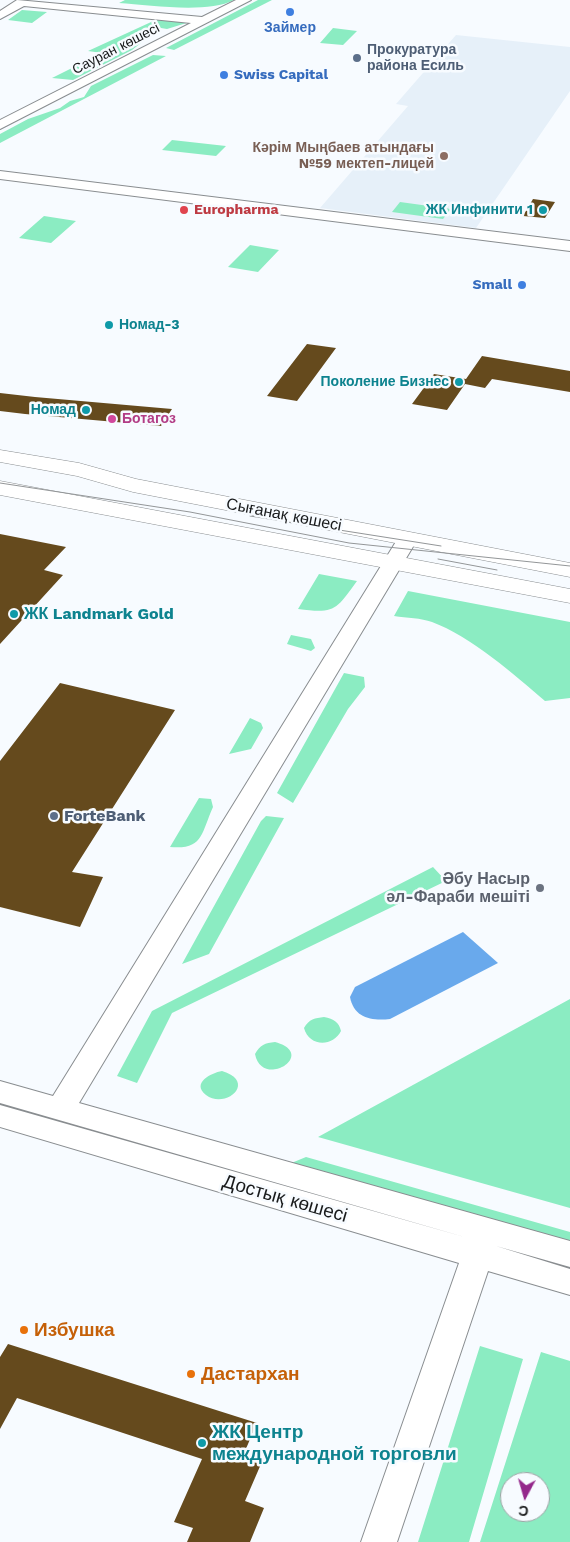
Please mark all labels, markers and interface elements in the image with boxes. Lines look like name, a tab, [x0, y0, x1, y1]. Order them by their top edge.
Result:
marker: Займер	[284, 6, 296, 18]
street label: Сауран көшесі	[69, 20, 163, 78]
place label: Займер	[264, 20, 316, 36]
place label: Прокуратура района Есиль	[367, 42, 464, 74]
marker: Прокуратура района Есиль	[351, 52, 363, 64]
place label: Swiss Capital	[234, 67, 328, 83]
marker: Swiss Capital	[218, 69, 230, 81]
place label: Кәрім Мыңбаев атындағы №59 мектеп-лицей	[252, 140, 434, 172]
marker: Кәрім Мыңбаев атындағы №59 мектеп-лицей	[438, 150, 450, 162]
place label: Europharma	[194, 202, 279, 218]
place label: ЖК Инфинити 1	[426, 202, 533, 218]
marker: Europharma	[178, 204, 190, 216]
marker: ЖК Инфинити 1	[537, 204, 549, 216]
place label: Small	[473, 277, 512, 293]
marker: Small	[516, 279, 528, 291]
place label: Номад-3	[119, 317, 180, 333]
marker: Номад-3	[103, 319, 115, 331]
place label: Поколение Бизнес	[321, 374, 449, 390]
marker: Поколение Бизнес	[453, 376, 465, 388]
place label: Номад	[31, 402, 76, 418]
marker: Номад	[80, 404, 92, 416]
place label: Ботагоз	[122, 411, 176, 427]
marker: Ботагоз	[106, 413, 118, 425]
street label: Сығанақ көшесі	[225, 494, 343, 536]
place label: ЖК Landmark Gold	[24, 604, 174, 624]
marker: ЖК Landmark Gold	[8, 608, 20, 620]
place label: ForteBank	[64, 806, 146, 826]
marker: ForteBank	[48, 810, 60, 822]
place label: Әбу Насыр әл-Фараби мешіті	[386, 869, 530, 907]
marker: Әбу Насыр әл-Фараби мешіті	[534, 882, 546, 894]
street label: Достық көшесі	[220, 1170, 350, 1228]
place label: Избушка	[34, 1319, 115, 1341]
marker: Избушка	[18, 1324, 30, 1336]
place label: Дастархан	[201, 1363, 300, 1385]
marker: Дастархан	[185, 1368, 197, 1380]
place label: ЖК Центр международной торговли	[212, 1421, 457, 1465]
marker: ЖК Центр международной торговли	[196, 1437, 208, 1449]
north arrow	[500, 1472, 550, 1522]
text: С	[518, 1502, 529, 1519]

